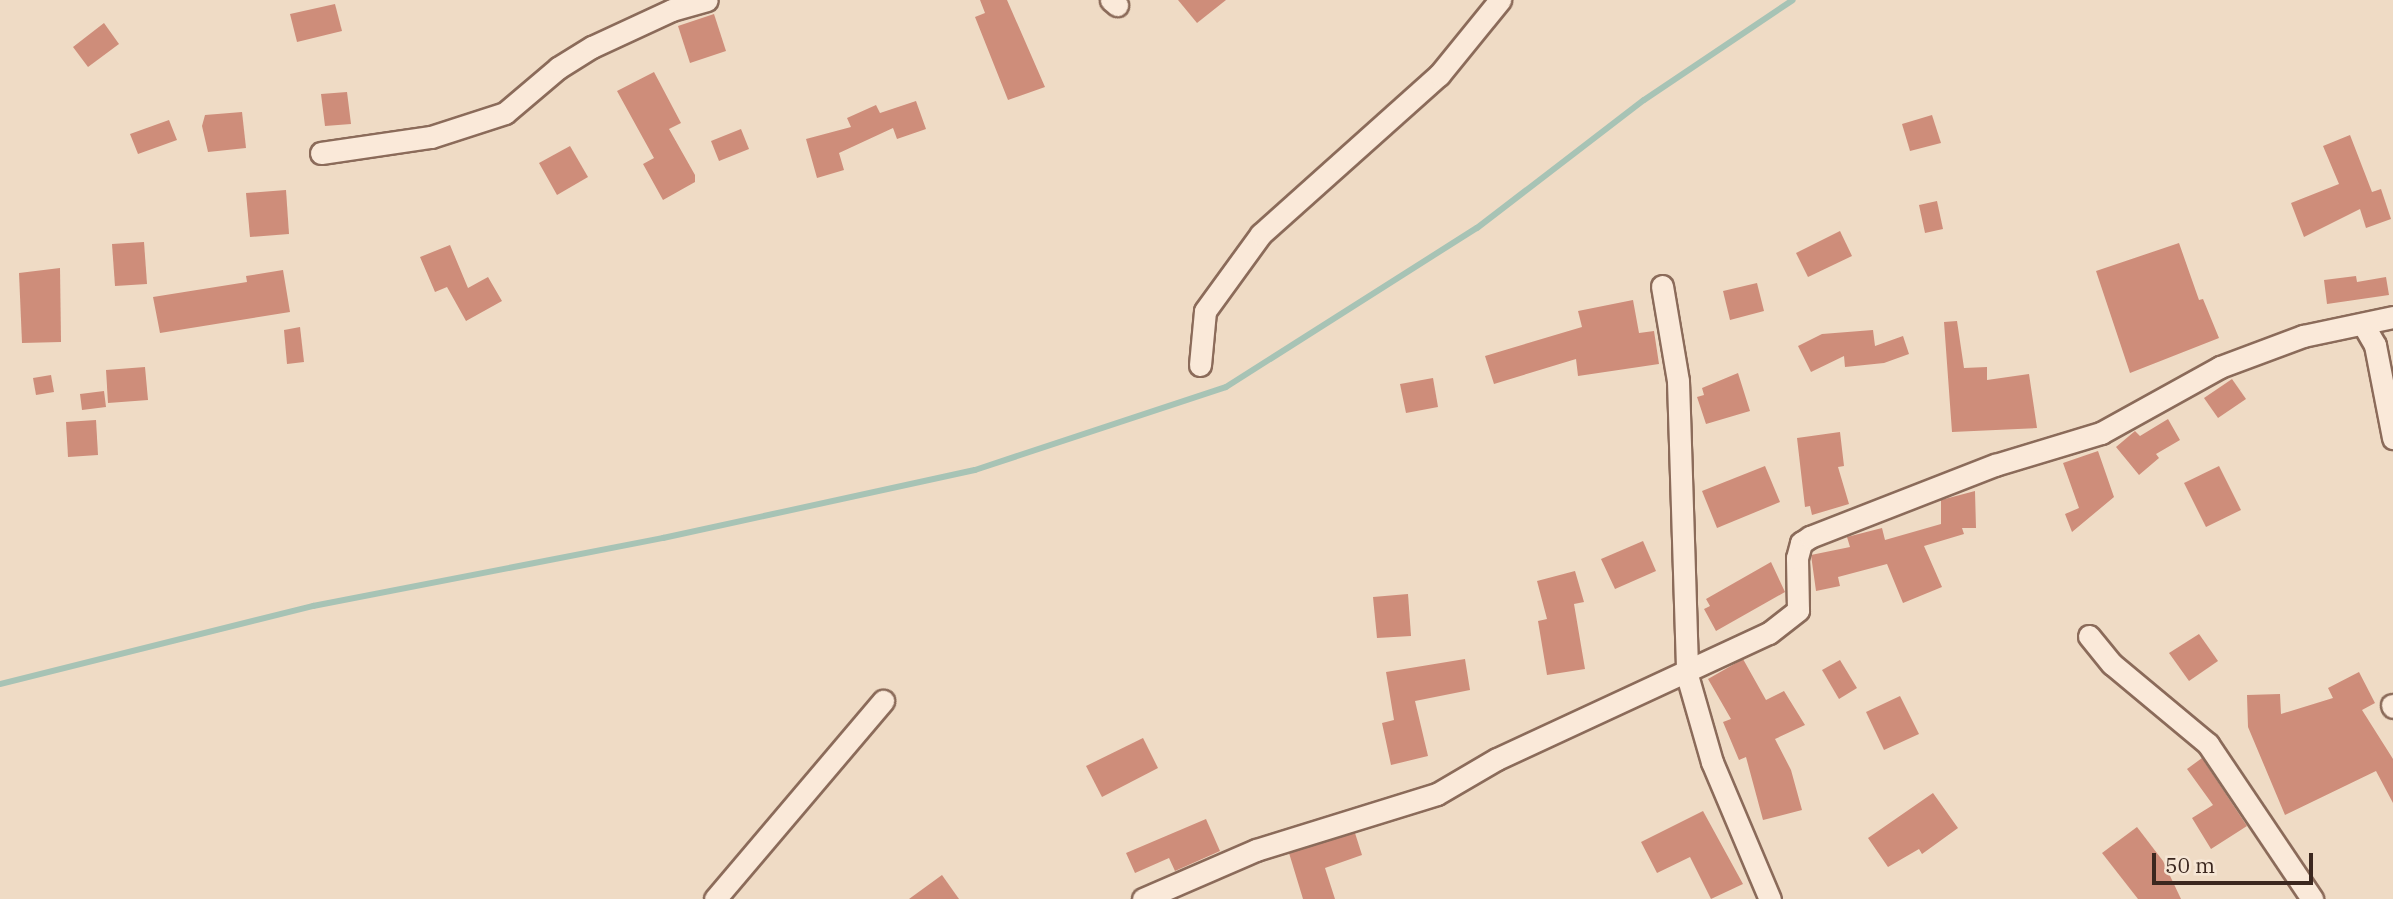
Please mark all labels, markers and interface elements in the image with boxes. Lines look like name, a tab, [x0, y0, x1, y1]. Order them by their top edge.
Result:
scale bar	[2155, 839, 2316, 883]
text: 50 m	[2165, 851, 2215, 879]

